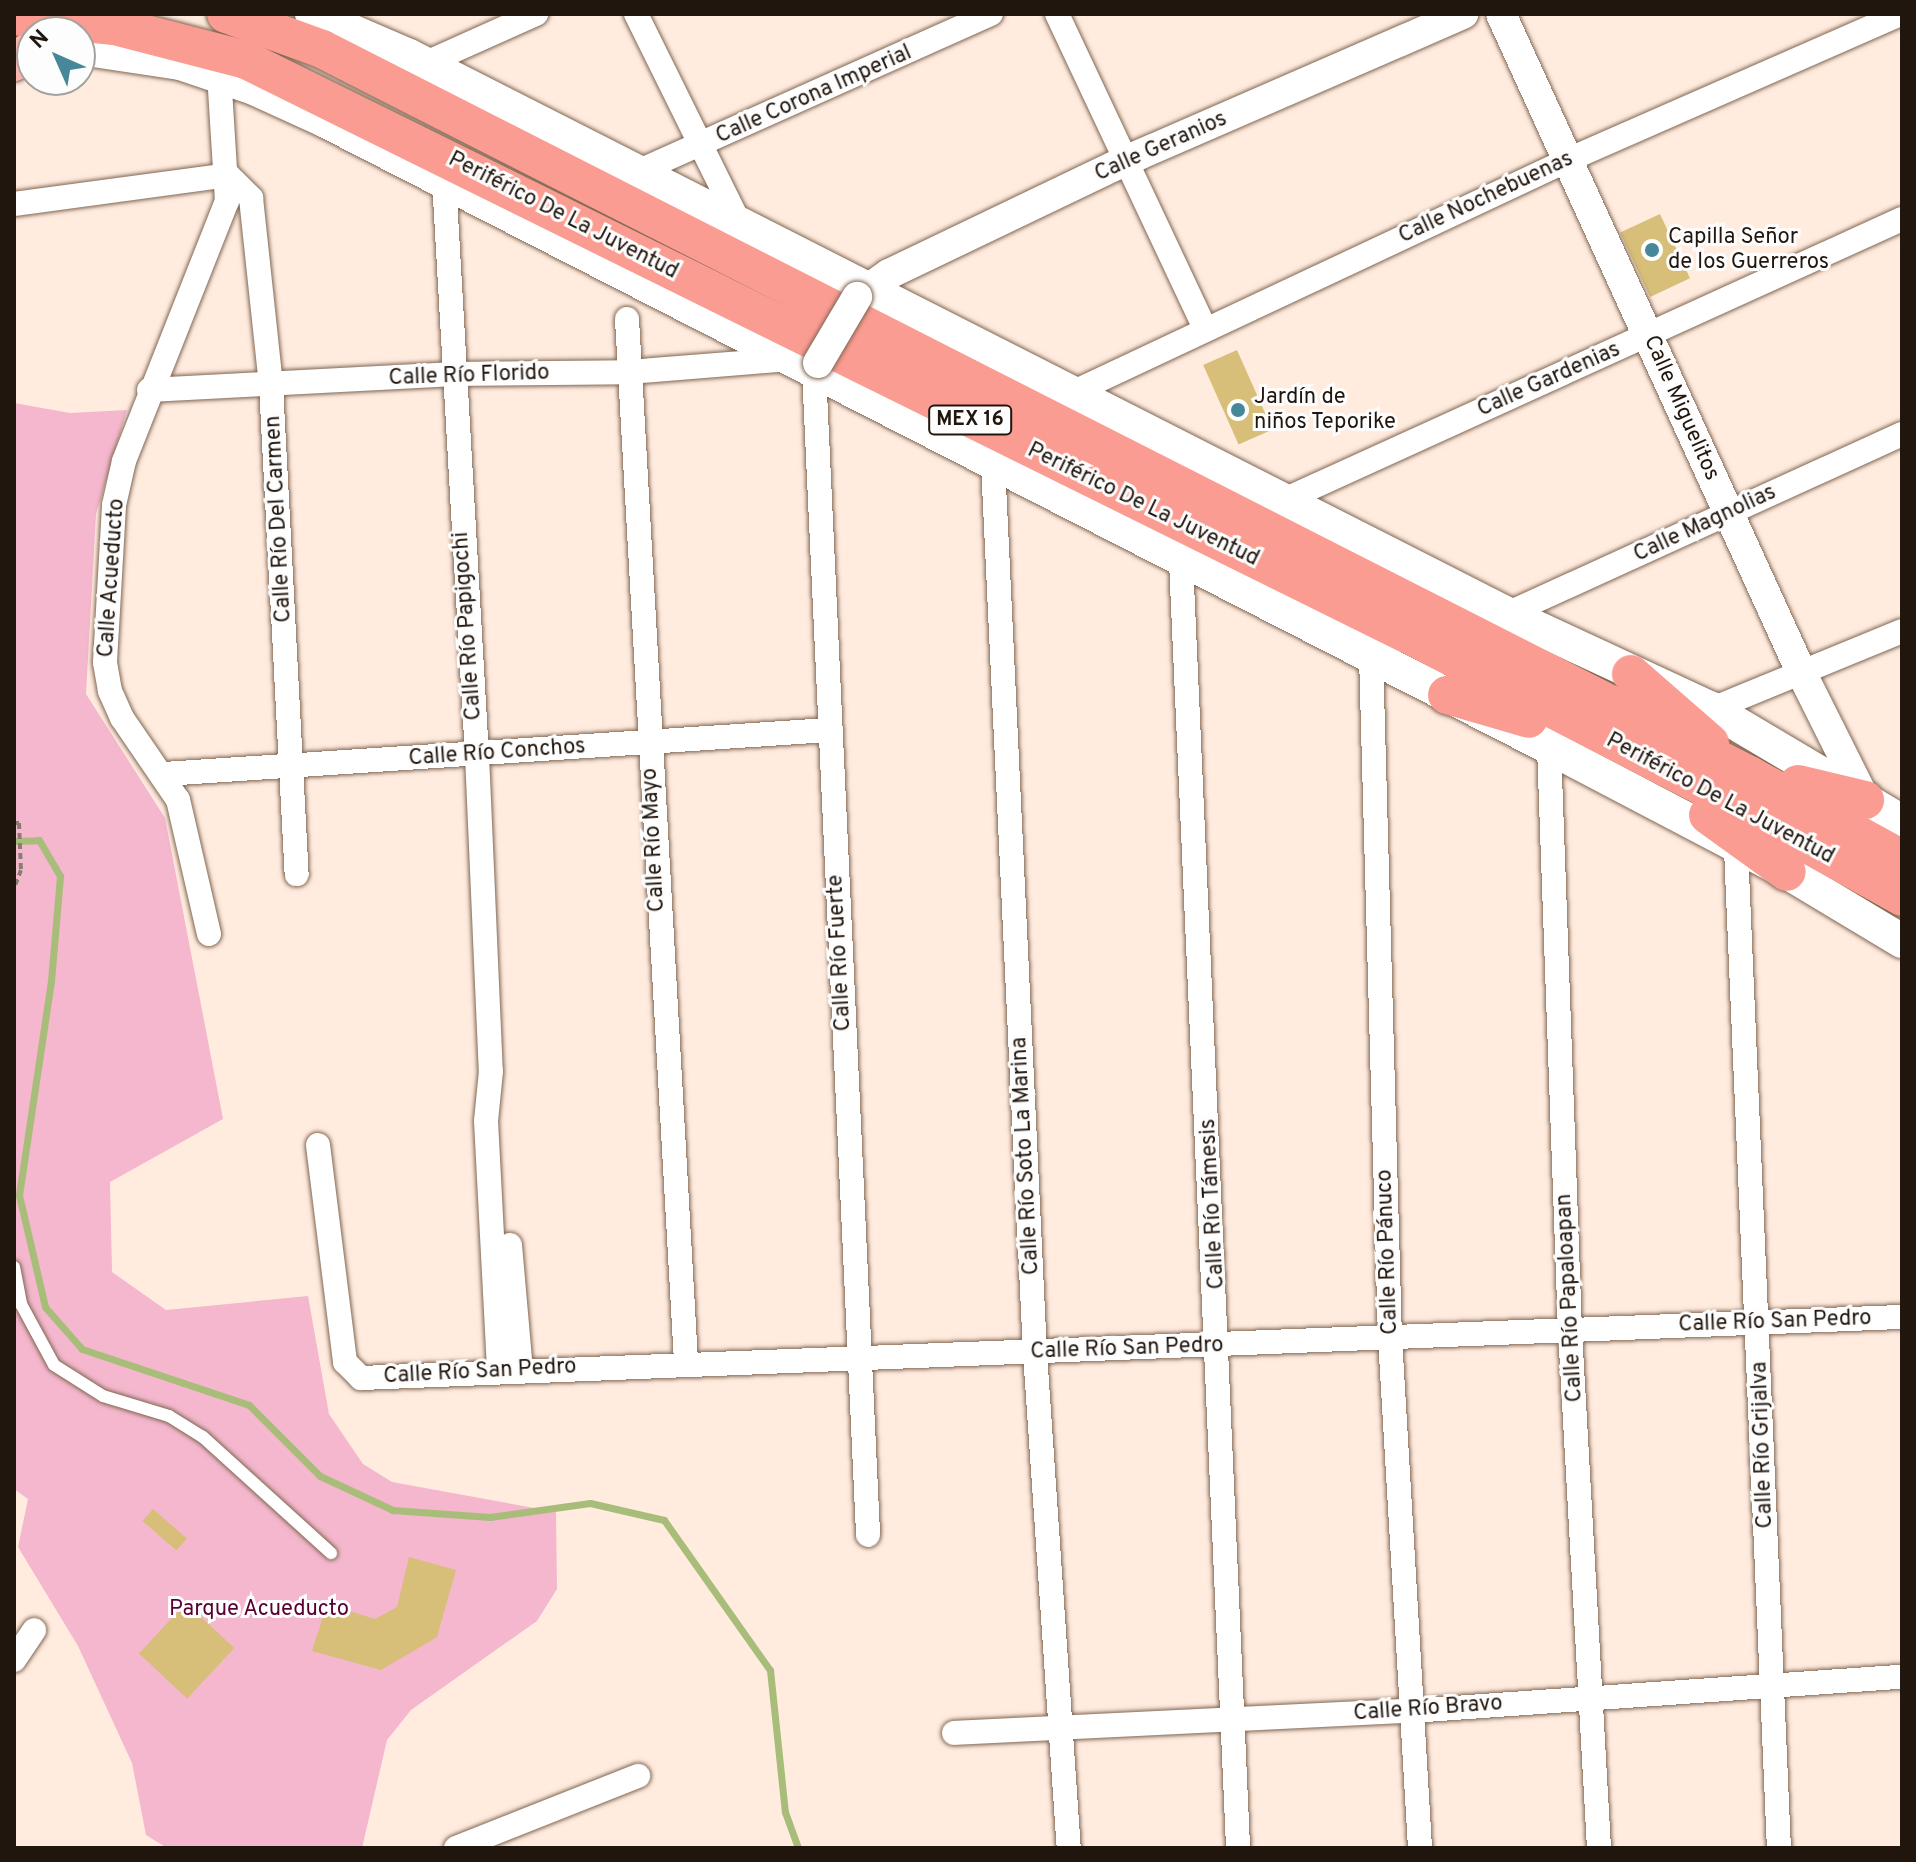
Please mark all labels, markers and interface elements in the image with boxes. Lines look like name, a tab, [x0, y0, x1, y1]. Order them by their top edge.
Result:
north arrow	[16, 16, 96, 96]
text: N	[25, 25, 55, 55]
street label: Calle Corona Imperial	[712, 40, 916, 150]
street label: Calle Geranios	[1091, 106, 1231, 188]
street label: Periférico De La Juventud	[444, 146, 682, 286]
street label: Calle Nochebuenas	[1395, 146, 1577, 250]
place label: Capilla Señor de los Guerreros	[1668, 224, 1829, 276]
marker: Capilla Señor de los Guerreros	[1643, 241, 1661, 259]
street label: Calle Miguelitos	[1637, 331, 1725, 485]
street label: Calle Gardenias	[1473, 337, 1625, 423]
street label: Calle Río Florido	[388, 360, 550, 392]
place label: Jardín de niños Teporike	[1254, 384, 1397, 436]
marker: Jardín de niños Teporike	[1229, 401, 1247, 419]
road number: MEX 16	[928, 404, 1012, 436]
street label: Calle Río Del Carmen	[260, 415, 298, 623]
street label: Periférico De La Juventud	[1023, 437, 1263, 573]
street label: Calle Magnolias	[1630, 479, 1780, 569]
street label: Calle Acueducto	[93, 497, 131, 659]
street label: Calle Río Papigochi	[448, 531, 488, 721]
street label: Periférico De La Juventud	[1601, 728, 1839, 870]
street label: Calle Río Conchos	[408, 734, 586, 772]
street label: Calle Río Mayo	[637, 767, 671, 913]
street label: Calle Río Fuerte	[823, 874, 857, 1032]
street label: Calle Río Soto La Marina	[1007, 1036, 1045, 1276]
street label: Calle Río Támesis	[1195, 1118, 1231, 1290]
street label: Calle Río Pánuco	[1372, 1169, 1404, 1335]
street label: Calle Río Papaloapan	[1551, 1193, 1589, 1403]
street label: Calle Río San Pedro	[1678, 1305, 1872, 1339]
street label: Calle Río San Pedro	[1030, 1332, 1224, 1366]
street label: Calle Río San Pedro	[383, 1354, 577, 1390]
street label: Calle Río Grijalva	[1747, 1361, 1779, 1529]
park label: Parque Acueducto	[169, 1597, 349, 1623]
street label: Calle Río Bravo	[1352, 1691, 1504, 1727]

